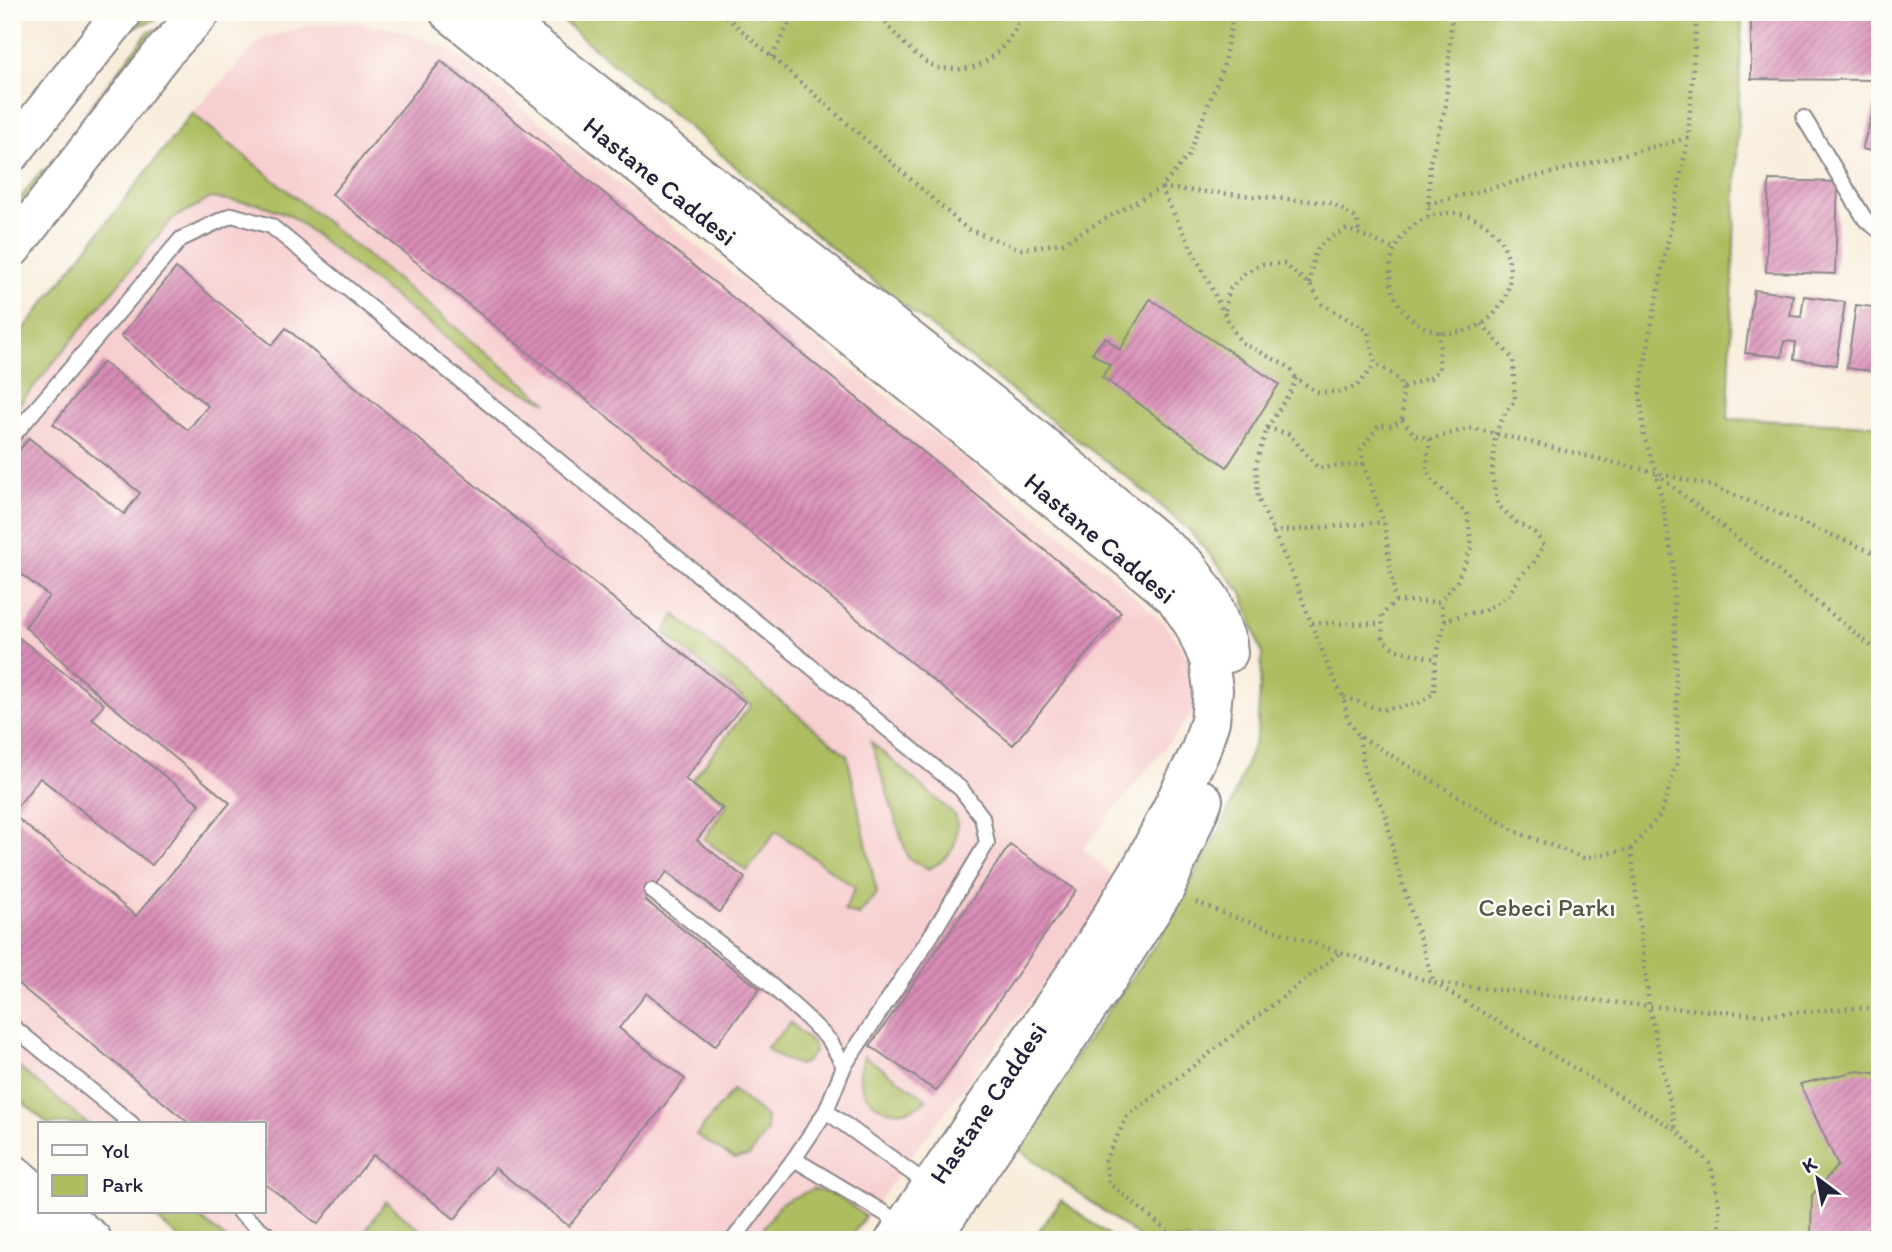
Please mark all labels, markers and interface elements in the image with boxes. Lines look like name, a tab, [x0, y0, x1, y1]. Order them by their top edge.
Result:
street label: Hastane Caddesi	[577, 109, 743, 253]
street label: Hastane Caddesi	[1018, 465, 1182, 611]
park label: Cebeci Parkı	[1478, 891, 1616, 923]
street label: Hastane Caddesi	[922, 1016, 1054, 1190]
legend	[38, 1122, 266, 1214]
text: Yol	[102, 1138, 129, 1163]
north arrow	[1784, 1144, 1854, 1214]
text: K	[1798, 1152, 1821, 1178]
text: Park	[102, 1172, 144, 1197]

